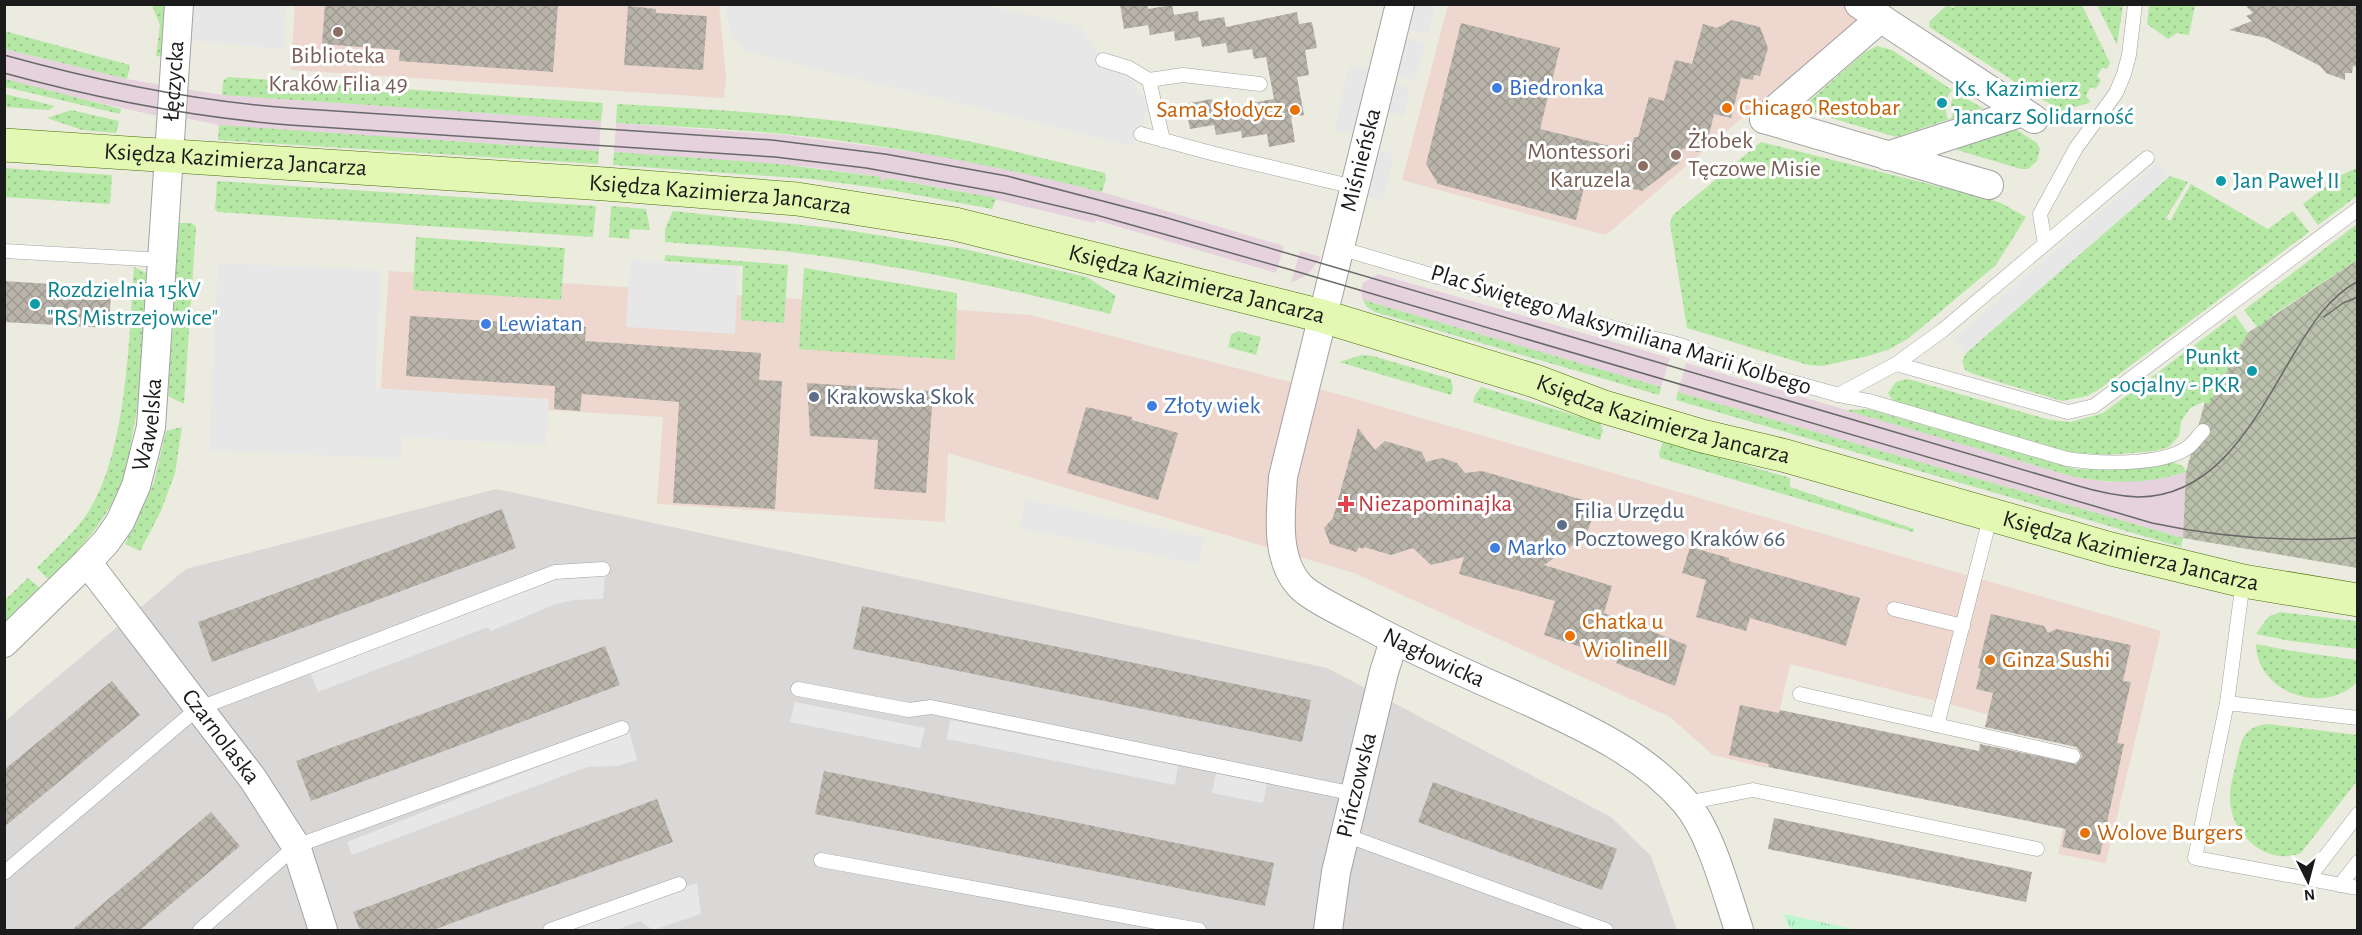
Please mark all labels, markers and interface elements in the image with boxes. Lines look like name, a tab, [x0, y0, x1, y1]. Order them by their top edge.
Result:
marker: Biblioteka Kraków Filia 49	[331, 25, 345, 39]
street label: Łęczycka	[159, 40, 189, 122]
place label: Biblioteka Kraków Filia 49	[268, 44, 408, 96]
place label: Biedronka	[1509, 76, 1604, 100]
place label: Ks. Kazimierz Jancarz Solidarność	[1954, 77, 2133, 129]
marker: Biedronka	[1490, 81, 1504, 95]
place label: Chicago Restobar	[1739, 96, 1900, 120]
marker: Ks. Kazimierz Jancarz Solidarność	[1935, 96, 1949, 110]
place label: Sama Słodycz	[1156, 98, 1283, 122]
marker: Chicago Restobar	[1720, 101, 1734, 115]
marker: Sama Słodycz	[1288, 103, 1302, 117]
street label: Miśnieńska	[1337, 106, 1385, 214]
place label: Żłobek Tęczowe Misie	[1688, 128, 1821, 181]
street label: Księdza Kazimierza Jancarza	[103, 140, 368, 181]
place label: Montessori Karuzela	[1527, 140, 1631, 192]
marker: Żłobek Tęczowe Misie	[1669, 148, 1683, 162]
marker: Montessori Karuzela	[1636, 159, 1650, 173]
place label: Jan Paweł II	[2233, 169, 2340, 193]
street label: Księdza Kazimierza Jancarza	[588, 171, 853, 219]
marker: Jan Paweł II	[2214, 174, 2228, 188]
street label: Księdza Kazimierza Jancarza	[1066, 241, 1327, 328]
street label: Plac Świętego Maksymiliana Marii Kolbego	[1428, 259, 1815, 399]
place label: Rozdzielnia 15kV "RS Mistrzejowice"	[47, 278, 218, 330]
marker: Rozdzielnia 15kV "RS Mistrzejowice"	[28, 297, 42, 311]
place label: Lewiatan	[498, 312, 583, 336]
marker: Lewiatan	[479, 317, 493, 331]
place label: Punkt socjalny - PKR	[2110, 345, 2240, 397]
marker: Punkt socjalny - PKR	[2245, 364, 2259, 378]
street label: Księdza Kazimierza Jancarza	[1533, 371, 1792, 469]
street label: Wawelska	[128, 377, 166, 474]
place label: Krakowska Skok	[826, 385, 974, 409]
marker: Krakowska Skok	[807, 390, 821, 404]
place label: Złoty wiek	[1164, 394, 1261, 418]
marker: Złoty wiek	[1145, 399, 1159, 413]
place label: Niezapominajka	[1358, 492, 1512, 516]
marker: Niezapominajka	[1339, 497, 1353, 511]
place label: Filia Urzędu Pocztowego Kraków 66	[1574, 499, 1785, 551]
street label: Księdza Kazimierza Jancarza	[2000, 507, 2261, 595]
marker: Filia Urzędu Pocztowego Kraków 66	[1555, 518, 1569, 532]
place label: Marko	[1507, 536, 1567, 560]
marker: Marko	[1488, 541, 1502, 555]
place label: Chatka u Wiolinell	[1582, 610, 1668, 662]
street label: Nagłowicka	[1379, 624, 1488, 692]
marker: Chatka u Wiolinell	[1563, 629, 1577, 643]
place label: Ginza Sushi	[2002, 648, 2110, 672]
marker: Ginza Sushi	[1983, 653, 1997, 667]
street label: Czarnolaska	[177, 685, 264, 789]
street label: Pińczowska	[1333, 730, 1381, 840]
place label: Wolove Burgers	[2097, 821, 2243, 845]
marker: Wolove Burgers	[2078, 826, 2092, 840]
north arrow	[2278, 851, 2338, 911]
text: N	[2303, 886, 2316, 903]

